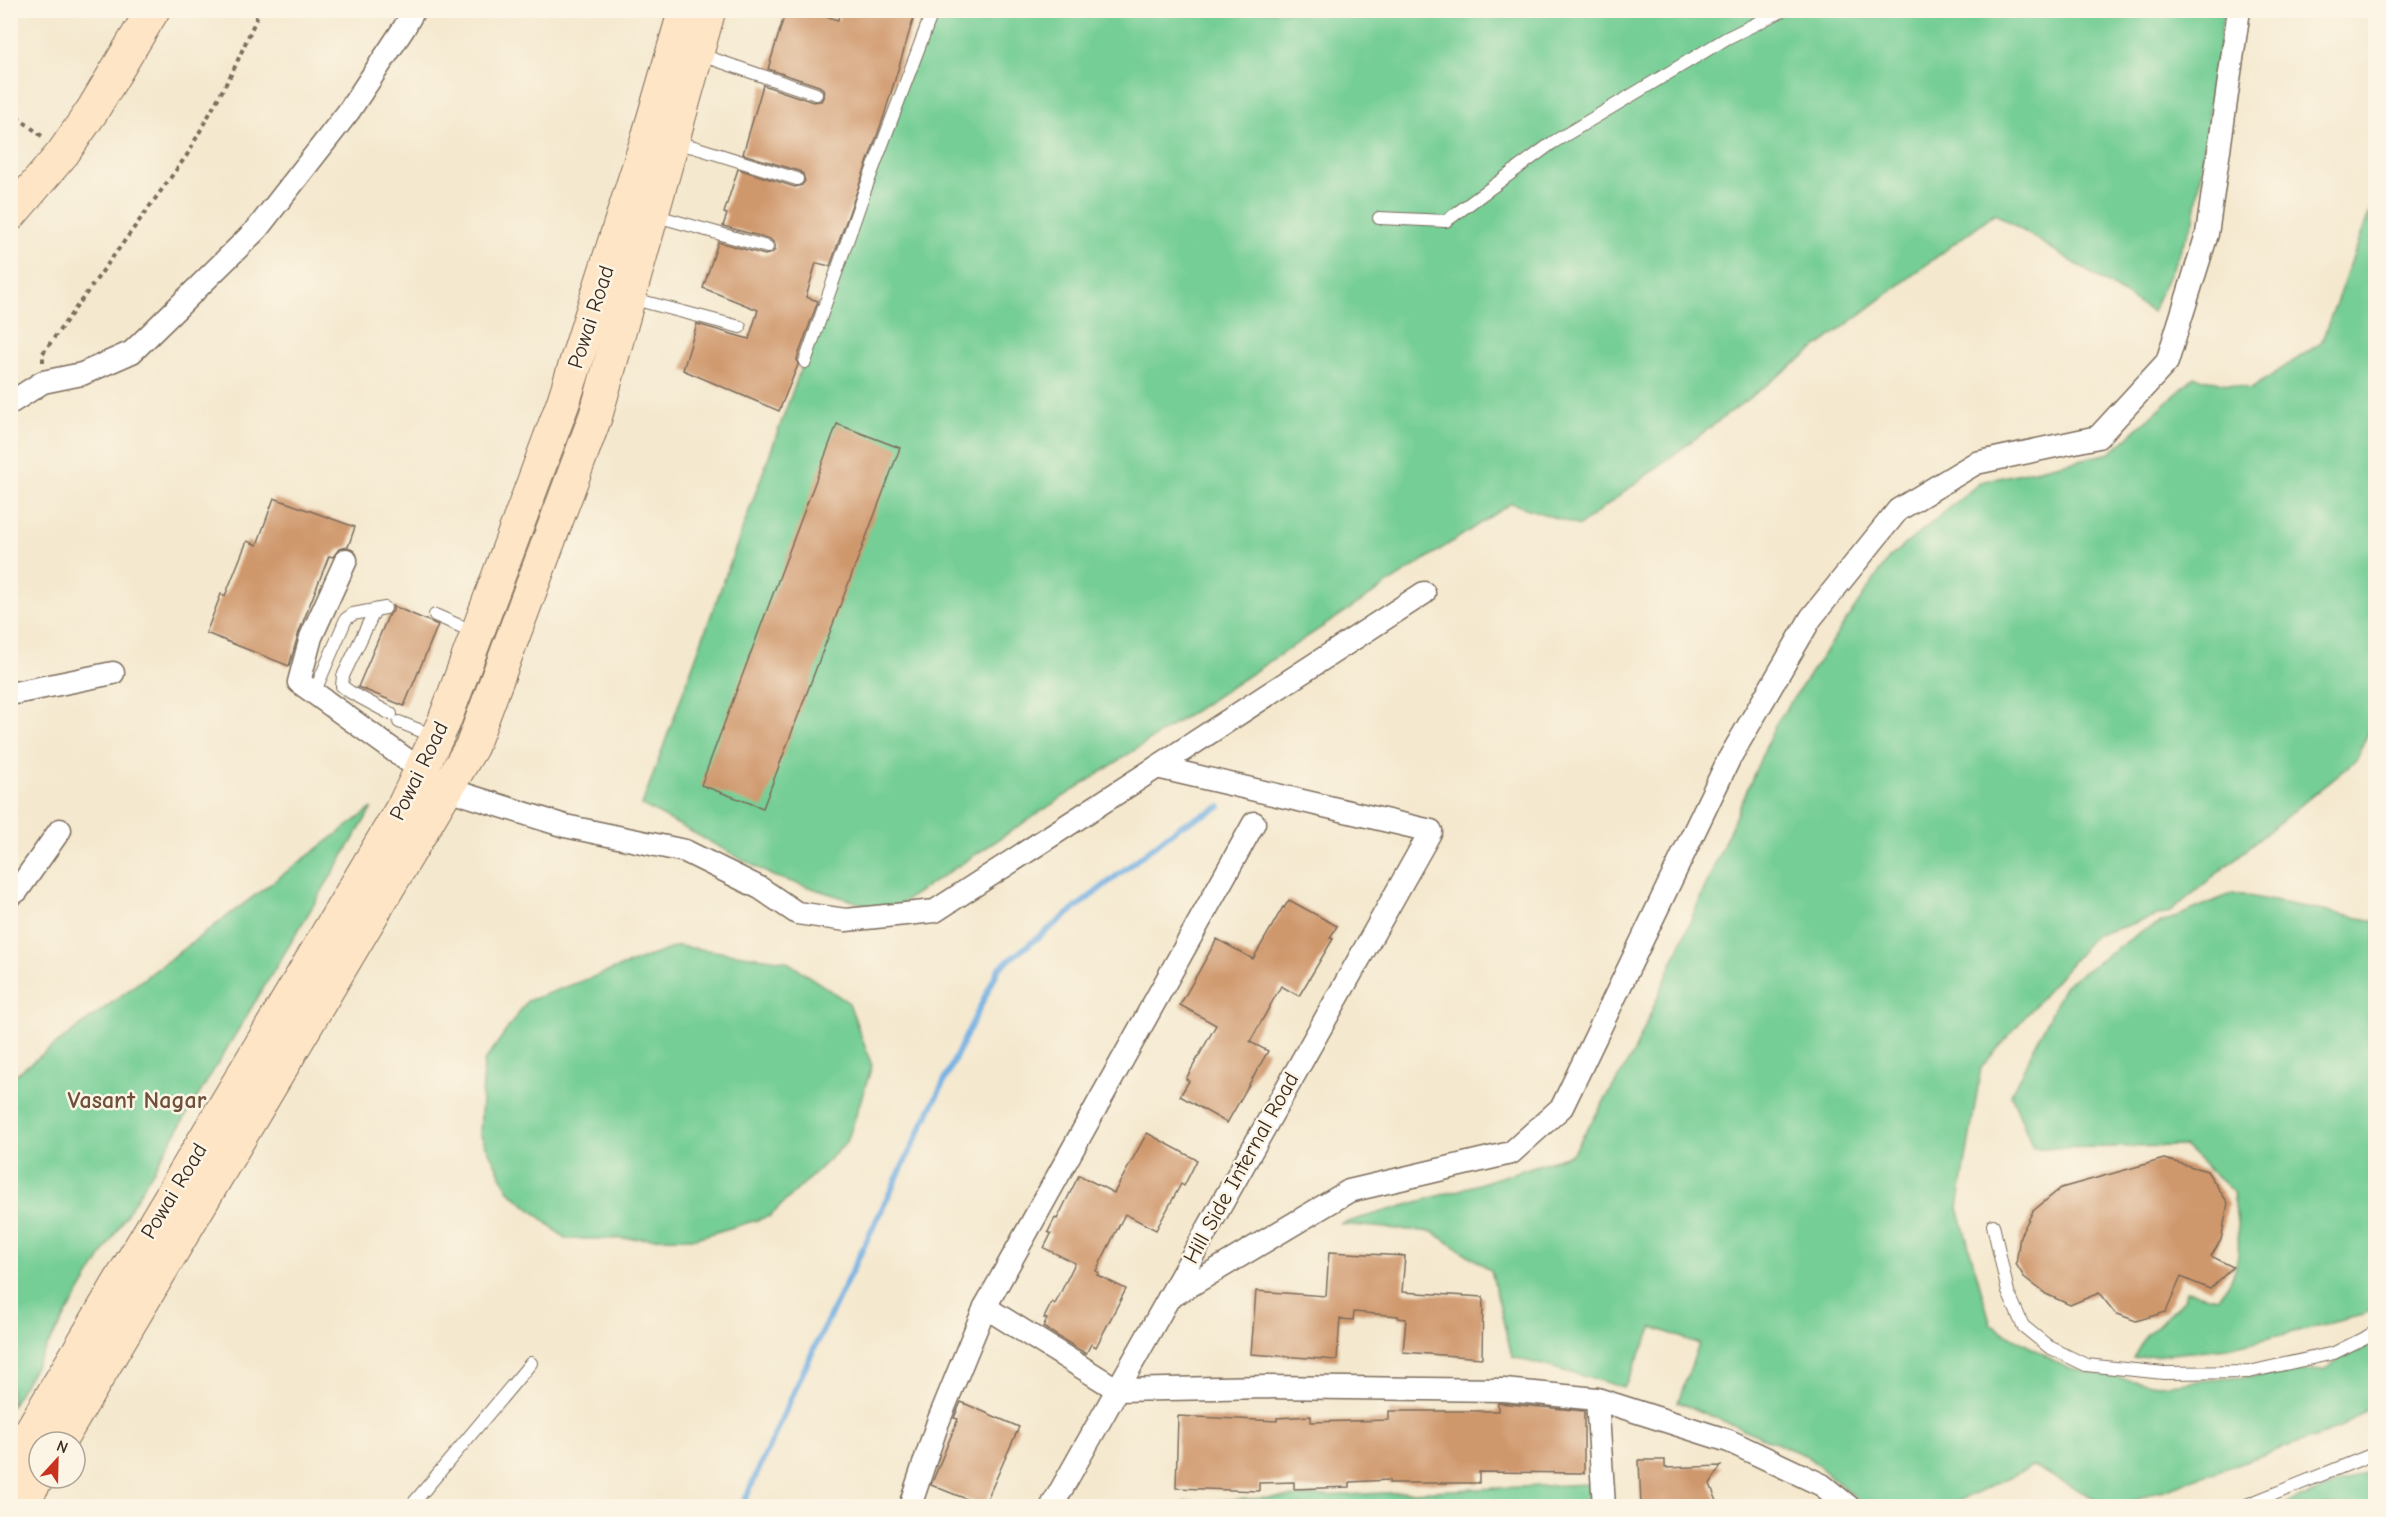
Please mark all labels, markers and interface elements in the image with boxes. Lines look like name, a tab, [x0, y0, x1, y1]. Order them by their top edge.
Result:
street label: Powai Road	[562, 262, 620, 372]
street label: Powai Road	[384, 717, 454, 825]
street label: Hill Side Internal Road	[1178, 1068, 1304, 1268]
district label: Vasant Nagar	[68, 1086, 207, 1114]
street label: Powai Road	[135, 1139, 213, 1243]
north arrow	[27, 1430, 87, 1490]
text: N	[54, 1437, 70, 1457]

